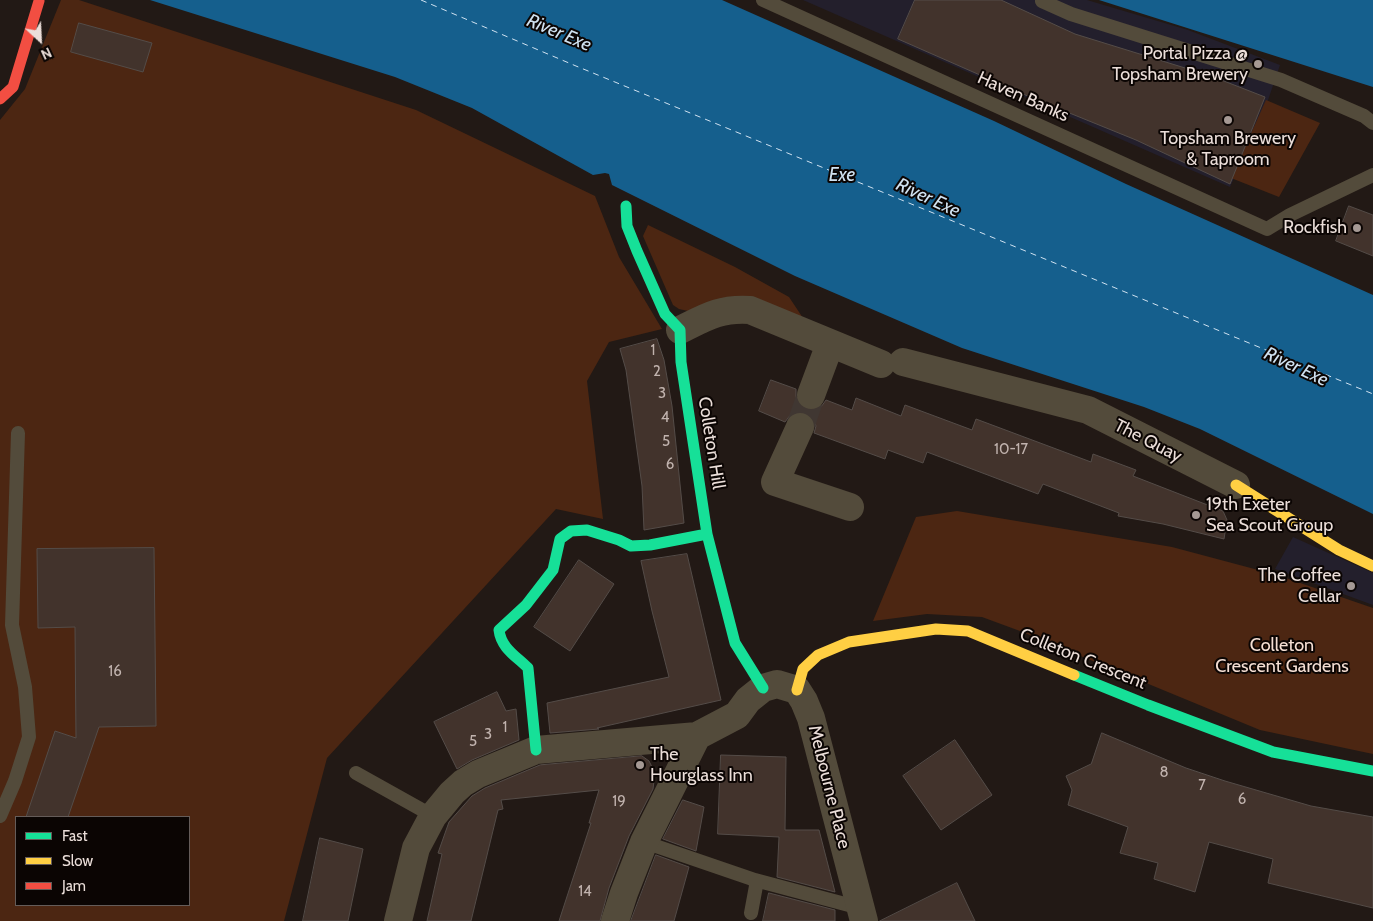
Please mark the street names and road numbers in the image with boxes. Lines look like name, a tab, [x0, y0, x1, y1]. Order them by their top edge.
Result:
street label: Haven Banks	[974, 67, 1072, 127]
street label: Colleton Hill	[693, 395, 729, 491]
street label: The Quay	[1111, 415, 1185, 467]
street label: Colleton Crescent	[1017, 624, 1149, 694]
street label: Melbourne Place	[803, 723, 855, 851]

